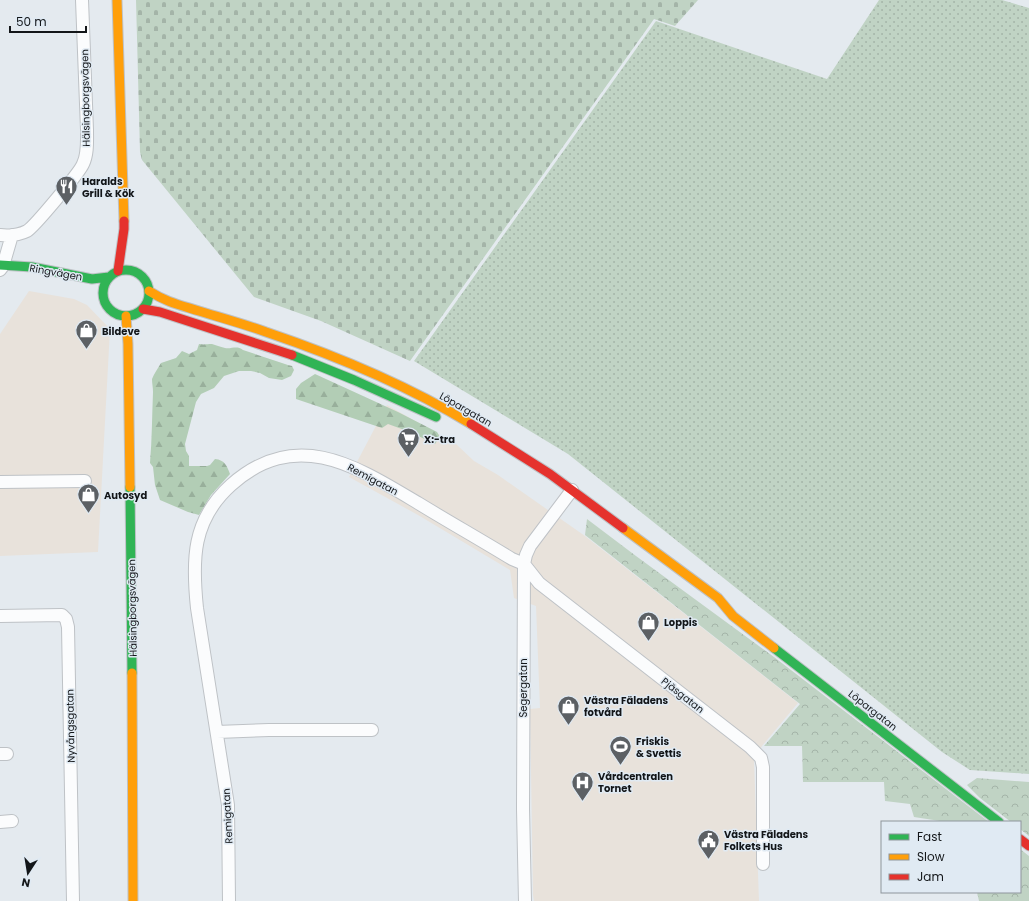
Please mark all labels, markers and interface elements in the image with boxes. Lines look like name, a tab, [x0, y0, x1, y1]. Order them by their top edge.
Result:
scale bar	[10, 8, 86, 34]
text: 50 m	[16, 13, 47, 30]
street label: Hälsingborgsvägen	[77, 49, 94, 147]
restaurant icon: Haralds Grill & Kök	[53, 174, 79, 207]
place label: Haralds Grill & Kök	[82, 174, 135, 201]
street label: Ringvägen	[28, 260, 84, 285]
shop icon: Bildeve	[73, 318, 99, 351]
place label: Bildeve	[102, 324, 140, 339]
street label: Löpargatan	[437, 388, 495, 431]
supermarket icon: X:-tra	[395, 426, 421, 459]
place label: X:-tra	[424, 432, 455, 447]
street label: Remigatan	[345, 460, 401, 499]
shop icon: Autosyd	[75, 482, 101, 515]
place label: Autosyd	[104, 488, 147, 503]
street label: Hälsingborgsvägen	[124, 559, 141, 657]
shop icon: Loppis	[636, 609, 662, 642]
place label: Loppis	[664, 615, 698, 630]
street label: Segergatan	[516, 658, 531, 718]
street label: Pjäsgatan	[658, 674, 707, 717]
street label: Löpargatan	[845, 687, 900, 734]
street label: Nyvångsgatan	[62, 689, 79, 763]
shop icon: Västra Fäladens fotvård	[556, 693, 582, 726]
place label: Västra Fäladens fotvård	[584, 693, 669, 720]
sports icon: Friskis & Svettis	[608, 734, 634, 767]
place label: Friskis & Svettis	[636, 734, 682, 761]
hospital icon: Vårdcentralen Tornet	[570, 769, 596, 802]
place label: Vårdcentralen Tornet	[598, 769, 673, 796]
street label: Remigatan	[219, 788, 236, 844]
legend	[881, 821, 1021, 893]
public building icon: Västra Fäladens Folkets Hus	[695, 827, 721, 860]
place label: Västra Fäladens Folkets Hus	[724, 827, 809, 854]
text: Fast	[917, 828, 942, 845]
text: Slow	[917, 848, 945, 865]
north arrow	[8, 853, 48, 893]
text: Jam	[917, 868, 944, 885]
text: N	[20, 874, 32, 891]

